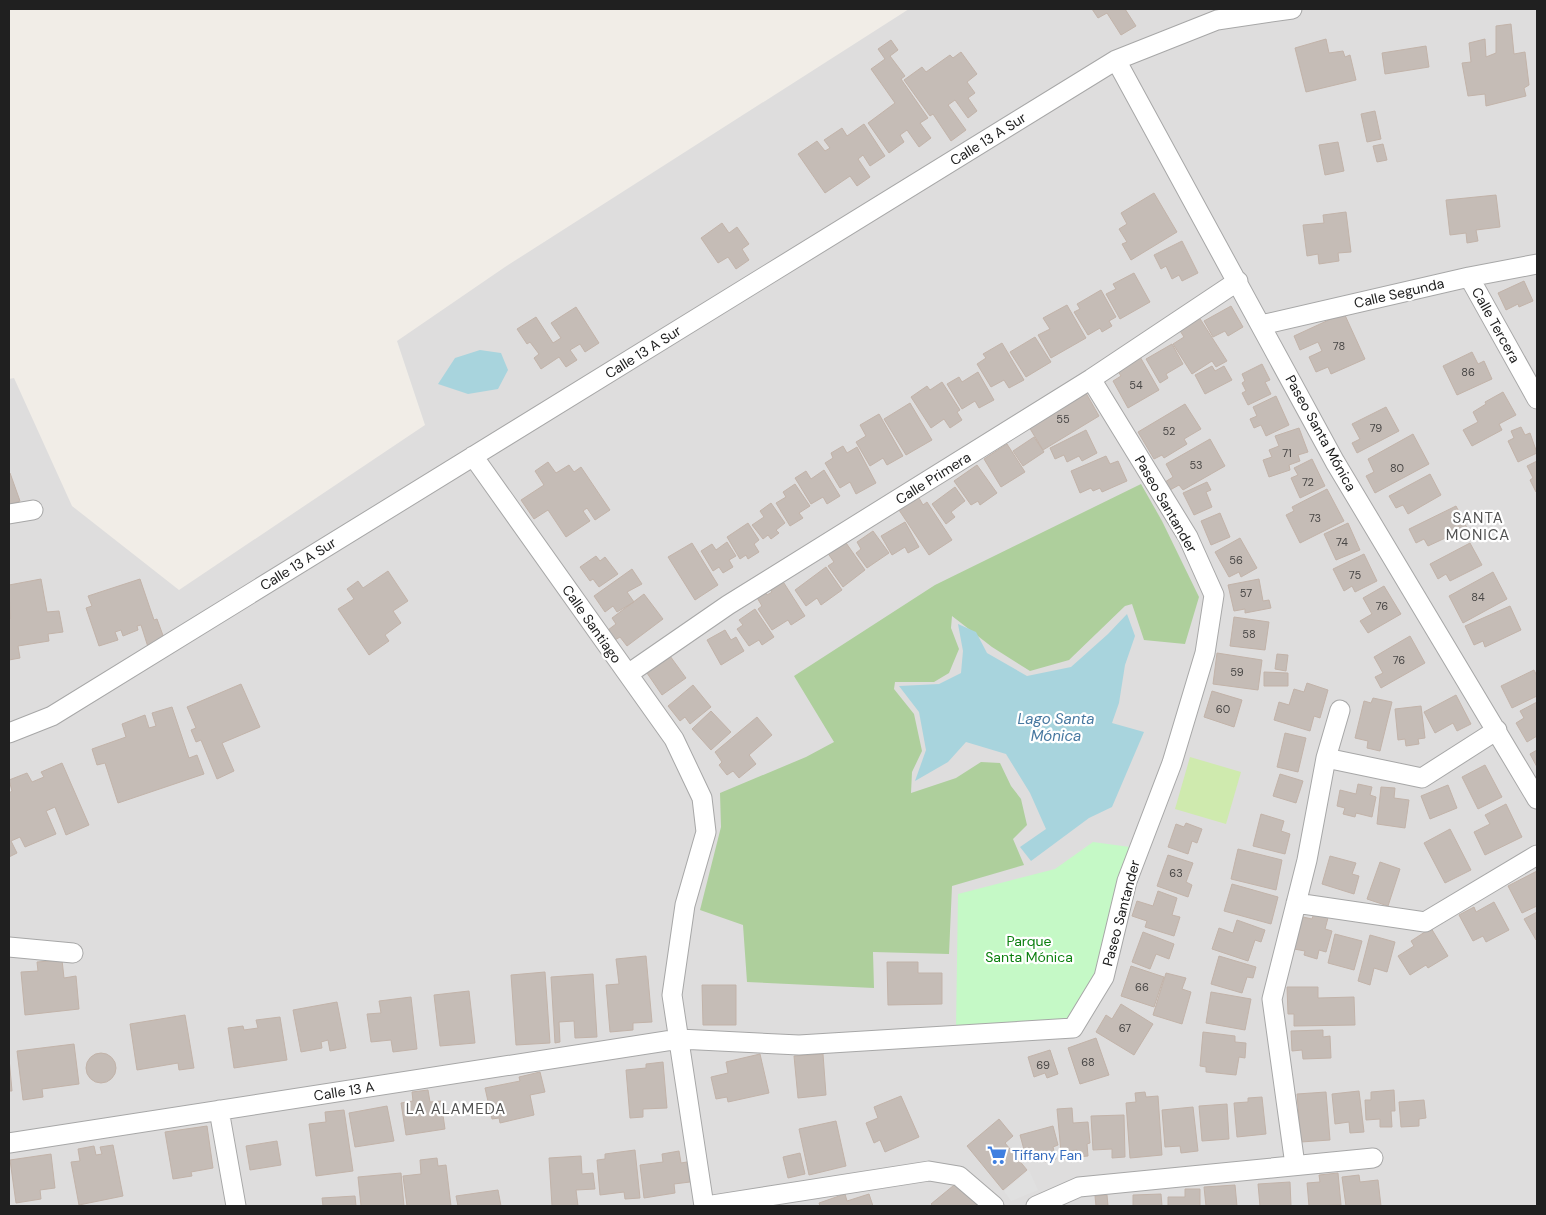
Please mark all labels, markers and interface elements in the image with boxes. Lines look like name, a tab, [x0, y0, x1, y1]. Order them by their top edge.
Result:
street label: Calle 13 A Sur	[947, 109, 1029, 169]
street label: Calle Segunda	[1352, 274, 1446, 312]
street label: Calle Tercera	[1468, 284, 1524, 366]
street label: Calle 13 A Sur	[602, 322, 684, 382]
house number: 78	[1333, 339, 1345, 353]
house number: 86	[1461, 365, 1475, 379]
street label: Paseo Santa Mónica	[1282, 372, 1360, 494]
house number: 54	[1129, 378, 1143, 392]
house number: 55	[1056, 412, 1070, 426]
house number: 79	[1370, 421, 1382, 435]
house number: 52	[1163, 424, 1175, 438]
house number: 71	[1282, 446, 1292, 460]
street label: Calle Primera	[892, 448, 974, 508]
street label: Paseo Santander	[1131, 452, 1201, 556]
house number: 53	[1189, 458, 1203, 472]
house number: 80	[1390, 461, 1404, 475]
house number: 72	[1302, 475, 1314, 489]
district label: SANTA MONICA	[1446, 508, 1510, 545]
house number: 73	[1309, 511, 1321, 525]
street label: Calle 13 A Sur	[257, 534, 339, 594]
house number: 74	[1336, 535, 1348, 549]
house number: 56	[1229, 553, 1243, 567]
house number: 75	[1349, 568, 1361, 582]
street label: Calle Santiago	[558, 581, 626, 667]
house number: 57	[1240, 586, 1252, 600]
house number: 84	[1471, 590, 1485, 604]
house number: 76	[1376, 599, 1388, 613]
house number: 58	[1242, 627, 1256, 641]
house number: 76	[1393, 653, 1405, 667]
house number: 59	[1230, 665, 1244, 679]
house number: 60	[1216, 702, 1230, 716]
water label: Lago Santa Mónica	[1017, 709, 1095, 746]
street label: Paseo Santander	[1098, 858, 1144, 968]
house number: 63	[1169, 866, 1183, 880]
park label: Parque Santa Mónica	[985, 932, 1073, 966]
house number: 66	[1135, 980, 1149, 994]
house number: 67	[1119, 1021, 1131, 1035]
house number: 68	[1081, 1055, 1095, 1069]
house number: 69	[1036, 1058, 1050, 1072]
street label: Calle 13 A	[312, 1077, 376, 1105]
district label: LA ALAMEDA	[406, 1099, 506, 1119]
supermarket icon: Tiffany Fan	[986, 1144, 1008, 1166]
place label: Tiffany Fan	[1012, 1146, 1082, 1164]

